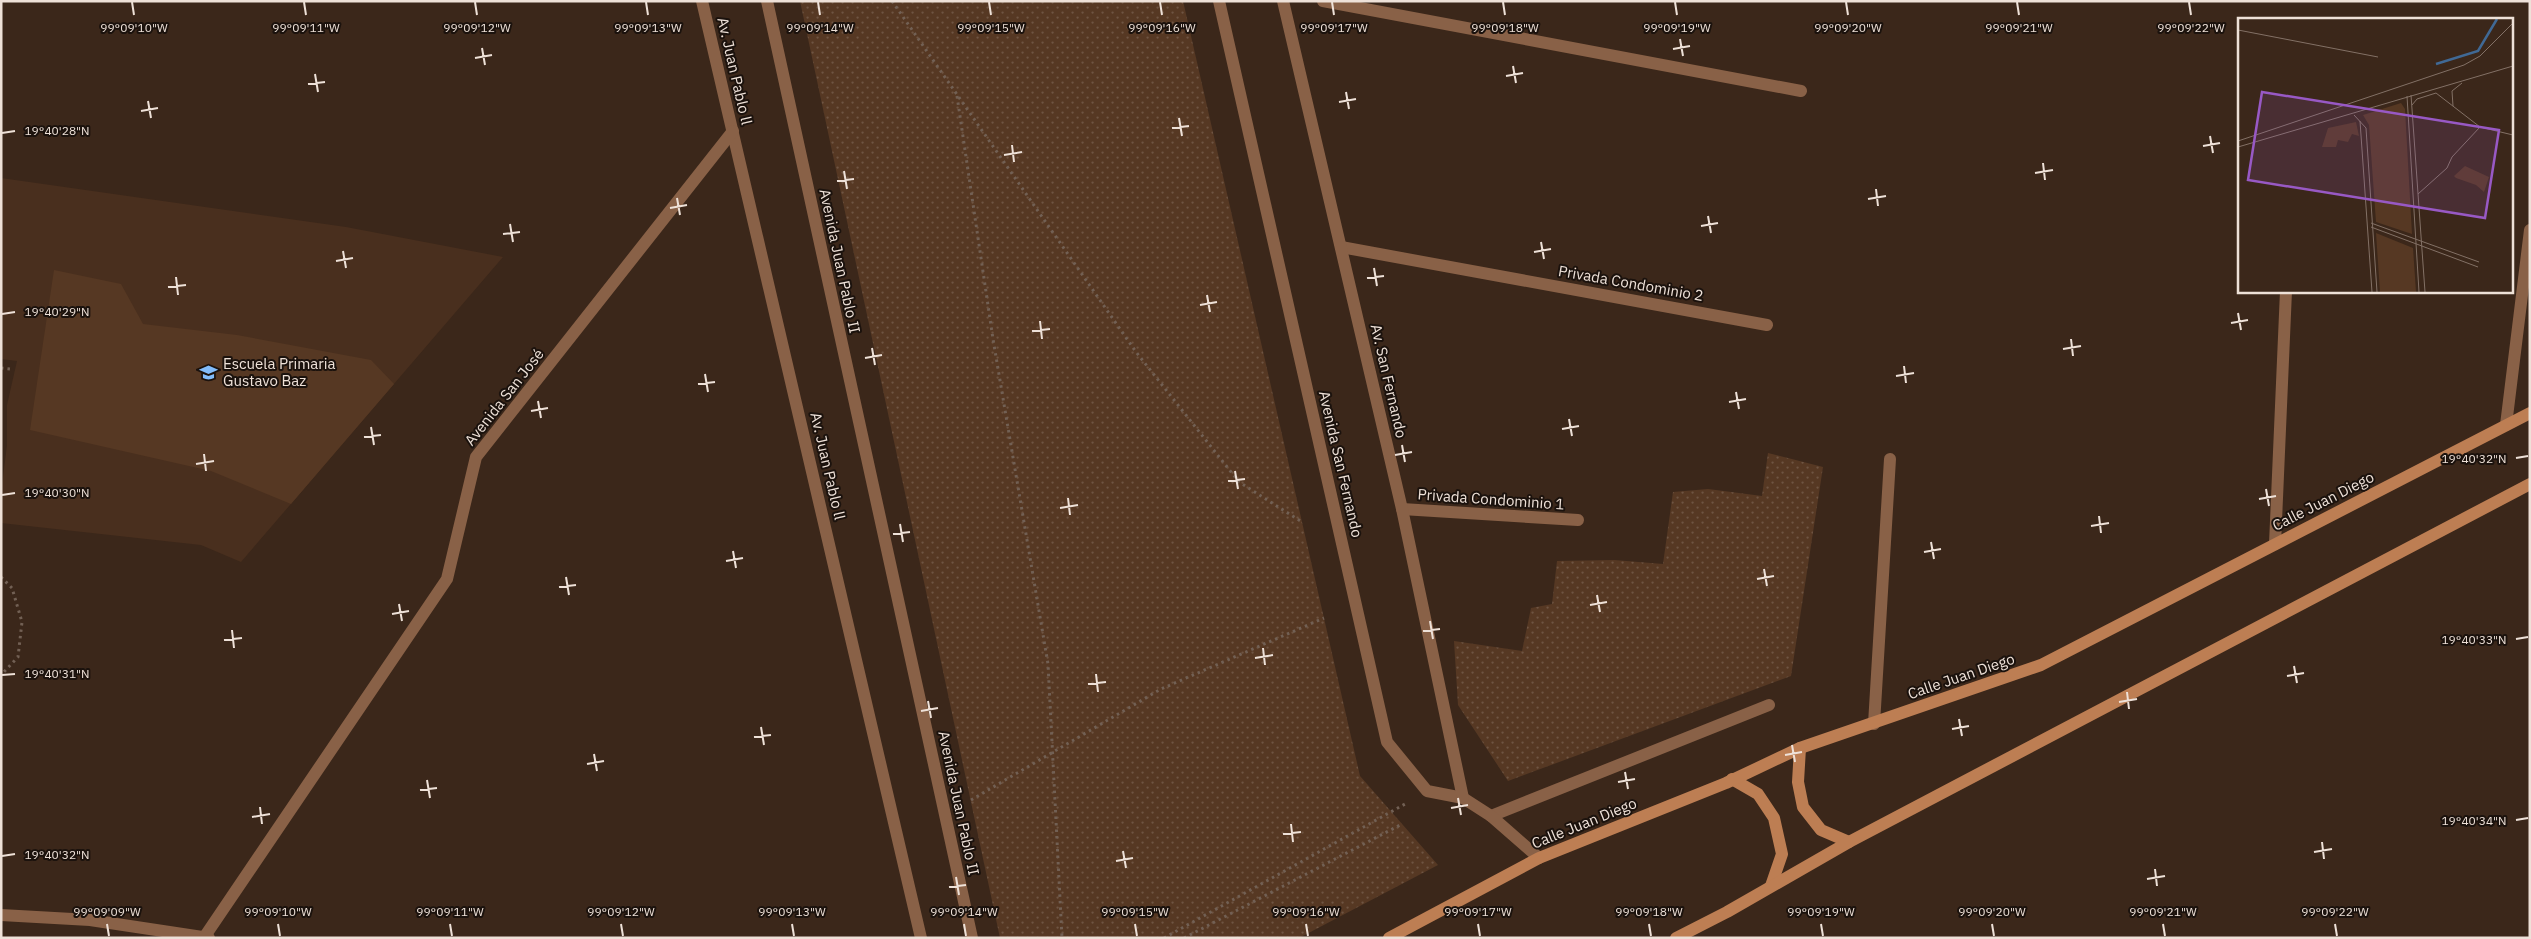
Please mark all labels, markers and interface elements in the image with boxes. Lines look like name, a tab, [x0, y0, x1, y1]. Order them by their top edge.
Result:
street label: Av. Juan Pablo ll	[713, 15, 757, 127]
inset map	[2238, 18, 2514, 292]
text: 99°09'10"W	[100, 20, 168, 35]
text: 99°09'11"W	[272, 20, 340, 35]
text: 99°09'12"W	[443, 20, 511, 35]
text: 99°09'13"W	[614, 20, 682, 35]
text: 99°09'14"W	[786, 20, 854, 35]
text: 99°09'15"W	[957, 20, 1025, 35]
text: 99°09'16"W	[1128, 20, 1196, 35]
text: 99°09'17"W	[1300, 20, 1368, 35]
text: 99°09'18"W	[1471, 20, 1539, 35]
text: 99°09'19"W	[1643, 20, 1711, 35]
text: 99°09'20"W	[1814, 20, 1882, 35]
text: 99°09'21"W	[1985, 20, 2053, 35]
text: 99°09'22"W	[2157, 20, 2225, 35]
text: 19°40'28"N	[24, 123, 90, 138]
street label: Avenida Juan Pablo II	[815, 187, 865, 335]
street label: Privada Condominio 2	[1557, 261, 1705, 305]
text: 19°40'29"N	[24, 304, 90, 319]
street label: Av. San Fernando	[1367, 322, 1411, 440]
street label: Avenida San José	[460, 345, 548, 449]
place label: Escuela Primaria Gustavo Baz	[223, 354, 336, 390]
school or university icon: Escuela Primaria Gustavo Baz	[199, 362, 219, 382]
street label: Avenida San Fernando	[1315, 389, 1367, 539]
street label: Av. Juan Pablo ll	[806, 410, 850, 522]
text: 19°40'32"N	[2441, 451, 2507, 466]
street label: Calle Juan Diego	[2269, 467, 2377, 535]
street label: Privada Condominio 1	[1417, 484, 1565, 514]
text: 19°40'30"N	[24, 485, 90, 500]
text: 19°40'33"N	[2441, 632, 2507, 647]
street label: Calle Juan Diego	[1905, 649, 2017, 703]
text: 19°40'31"N	[24, 666, 90, 681]
street label: Avenida Juan Pablo II	[934, 729, 984, 877]
street label: Calle Juan Diego	[1529, 793, 1639, 853]
text: 19°40'34"N	[2441, 813, 2507, 828]
text: 19°40'32"N	[24, 847, 90, 862]
text: 99°09'09"W	[73, 904, 141, 919]
text: 99°09'10"W	[244, 904, 312, 919]
text: 99°09'11"W	[416, 904, 484, 919]
text: 99°09'12"W	[587, 904, 655, 919]
text: 99°09'13"W	[758, 904, 826, 919]
text: 99°09'14"W	[930, 904, 998, 919]
text: 99°09'15"W	[1101, 904, 1169, 919]
text: 99°09'16"W	[1272, 904, 1340, 919]
text: 99°09'17"W	[1444, 904, 1512, 919]
text: 99°09'18"W	[1615, 904, 1683, 919]
text: 99°09'19"W	[1787, 904, 1855, 919]
text: 99°09'20"W	[1958, 904, 2026, 919]
text: 99°09'21"W	[2129, 904, 2197, 919]
text: 99°09'22"W	[2301, 904, 2369, 919]

